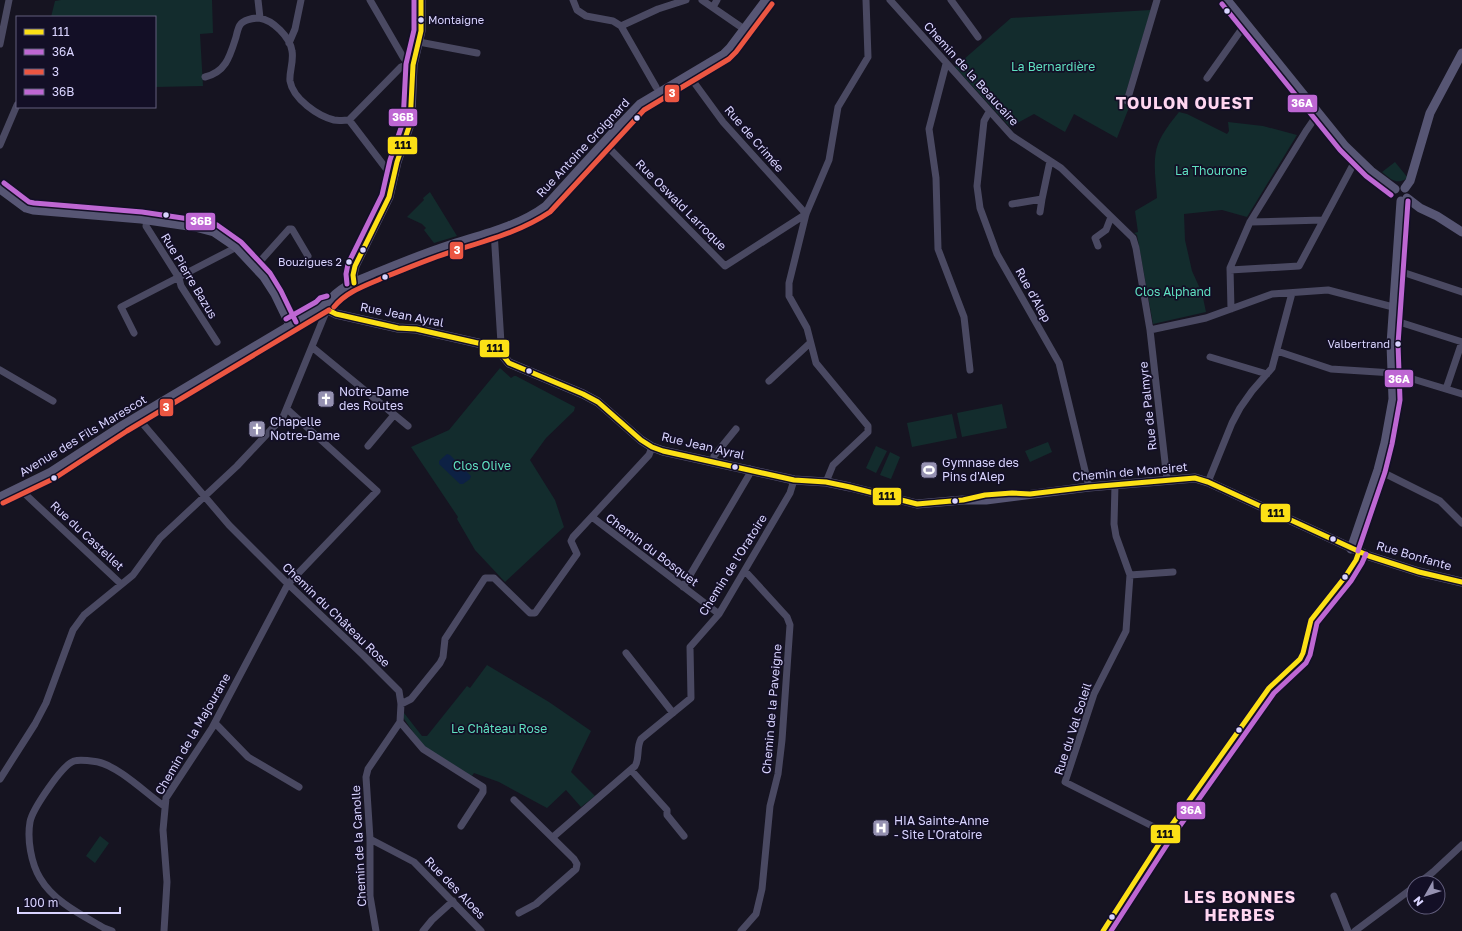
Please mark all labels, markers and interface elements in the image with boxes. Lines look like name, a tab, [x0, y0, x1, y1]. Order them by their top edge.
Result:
unlabelled marker	[1222, 6, 1232, 16]
place label: Montaigne	[428, 13, 484, 26]
marker: Montaigne	[416, 15, 426, 25]
legend	[16, 16, 156, 108]
street label: Chemin de la Beaucaire	[921, 19, 1022, 129]
text: 111	[52, 24, 70, 39]
text: 36A	[52, 44, 74, 59]
park label: La Bernardière	[1011, 59, 1095, 74]
text: 3	[52, 64, 59, 79]
text: 36B	[52, 84, 74, 99]
line badge: 3	[664, 84, 680, 103]
text: 3	[669, 86, 676, 99]
district label: TOULON OUEST	[1116, 93, 1254, 113]
line badge: 36A	[1287, 94, 1318, 113]
street label: Rue Antoine Groignard	[533, 95, 632, 200]
text: 36A	[1291, 96, 1313, 109]
street label: Rue de Crimée	[721, 102, 787, 175]
line badge: 36B	[388, 108, 418, 127]
text: 36B	[392, 110, 414, 123]
unlabelled marker	[632, 113, 642, 123]
line badge: 111	[387, 136, 418, 155]
text: 111	[395, 138, 412, 151]
street label: Rue Oswald Larroque	[633, 156, 730, 253]
park label: La Thourone	[1175, 163, 1247, 178]
unlabelled marker	[161, 210, 171, 220]
line badge: 36B	[185, 212, 216, 231]
text: 36B	[190, 214, 212, 227]
street label: Rue Pierre Bazus	[158, 230, 221, 321]
line badge: 3	[449, 241, 464, 260]
text: 3	[454, 243, 461, 256]
unlabelled marker	[358, 245, 368, 255]
place label: Bouzigues 2	[278, 255, 342, 268]
marker: Bouzigues 2	[344, 257, 354, 267]
street label: Rue d'Alep	[1012, 265, 1055, 325]
unlabelled marker	[380, 272, 390, 282]
park label: Clos Alphand	[1135, 284, 1211, 299]
street label: Rue Jean Ayral	[359, 299, 445, 330]
place label: Valbertrand	[1328, 337, 1390, 350]
line badge: 111	[479, 339, 510, 358]
marker: Valbertrand	[1393, 339, 1403, 349]
text: 111	[487, 341, 504, 354]
street label: Rue de Palmyre	[1135, 361, 1160, 451]
unlabelled marker	[524, 366, 534, 376]
line badge: 36A	[1384, 369, 1414, 388]
text: 36A	[1388, 372, 1410, 385]
place label: Notre-Dame des Routes	[339, 384, 409, 413]
church icon: Notre-Dame des Routes	[316, 389, 336, 409]
street label: Avenue des Fils Marescot	[16, 391, 149, 480]
line badge: 3	[159, 398, 174, 417]
text: 3	[163, 400, 170, 413]
place label: Chapelle Notre-Dame	[270, 414, 340, 443]
church icon: Chapelle Notre-Dame	[247, 419, 267, 439]
street label: Rue Jean Ayral	[660, 429, 746, 462]
place label: Gymnase des Pins d'Alep	[942, 455, 1019, 484]
park label: Clos Olive	[453, 458, 511, 473]
street label: Chemin de Moneiret	[1072, 459, 1188, 484]
sports icon: Gymnase des Pins d'Alep	[919, 460, 939, 480]
unlabelled marker	[730, 462, 740, 472]
unlabelled marker	[49, 473, 59, 483]
line badge: 111	[872, 487, 902, 506]
text: 111	[879, 489, 896, 502]
unlabelled marker	[950, 496, 960, 506]
street label: Rue du Castellet	[47, 498, 127, 574]
line badge: 111	[1260, 503, 1291, 523]
text: 111	[1268, 506, 1285, 519]
street label: Chemin du Bosquet	[603, 510, 702, 590]
street label: Chemin de l'Oratoire	[695, 511, 770, 618]
unlabelled marker	[1328, 534, 1338, 544]
street label: Rue Bonfante	[1375, 538, 1454, 573]
street label: Chemin du Château Rose	[279, 559, 393, 670]
unlabelled marker	[1340, 572, 1350, 582]
street label: Chemin de la Paveigne	[758, 643, 785, 775]
street label: Chemin de la Majourane	[152, 670, 234, 797]
street label: Rue du Val Soleil	[1051, 681, 1095, 777]
park label: Le Château Rose	[451, 721, 547, 736]
unlabelled marker	[1234, 725, 1244, 735]
street label: Chemin de la Canolle	[348, 785, 369, 907]
line badge: 36A	[1176, 801, 1206, 820]
text: 36A	[1180, 803, 1202, 816]
place label: HIA Sainte-Anne - Site L'Oratoire	[894, 813, 989, 842]
hospital icon: HIA Sainte-Anne - Site L'Oratoire	[871, 818, 891, 838]
line badge: 111	[1150, 824, 1181, 844]
text: 111	[1157, 827, 1174, 840]
street label: Rue des Aloes	[422, 853, 489, 922]
north arrow	[1406, 875, 1446, 915]
district label: LES BONNES HERBES	[1184, 887, 1296, 925]
scale bar	[18, 889, 120, 915]
text: N	[1410, 894, 1426, 909]
text: 100 m	[24, 895, 58, 910]
unlabelled marker	[1107, 912, 1117, 922]

